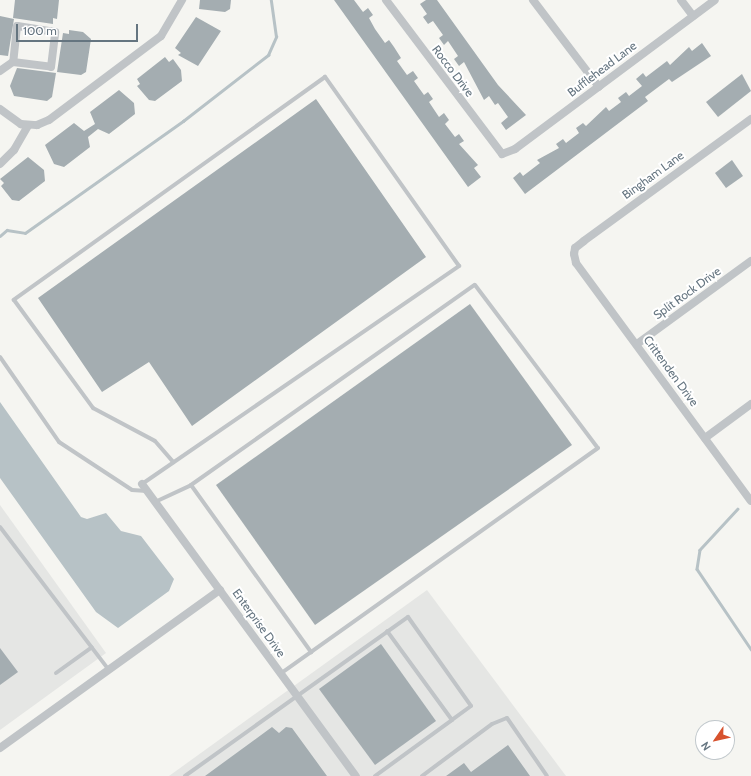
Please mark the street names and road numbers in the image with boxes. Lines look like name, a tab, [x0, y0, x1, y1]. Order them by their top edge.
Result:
street label: Bufflehead Lane	[565, 38, 639, 100]
street label: Rocco Drive	[429, 42, 477, 100]
street label: Bingham Lane	[619, 148, 687, 202]
street label: Split Rock Drive	[650, 264, 724, 322]
street label: Crittenden Drive	[641, 333, 701, 409]
street label: Enterprise Drive	[229, 586, 289, 660]

